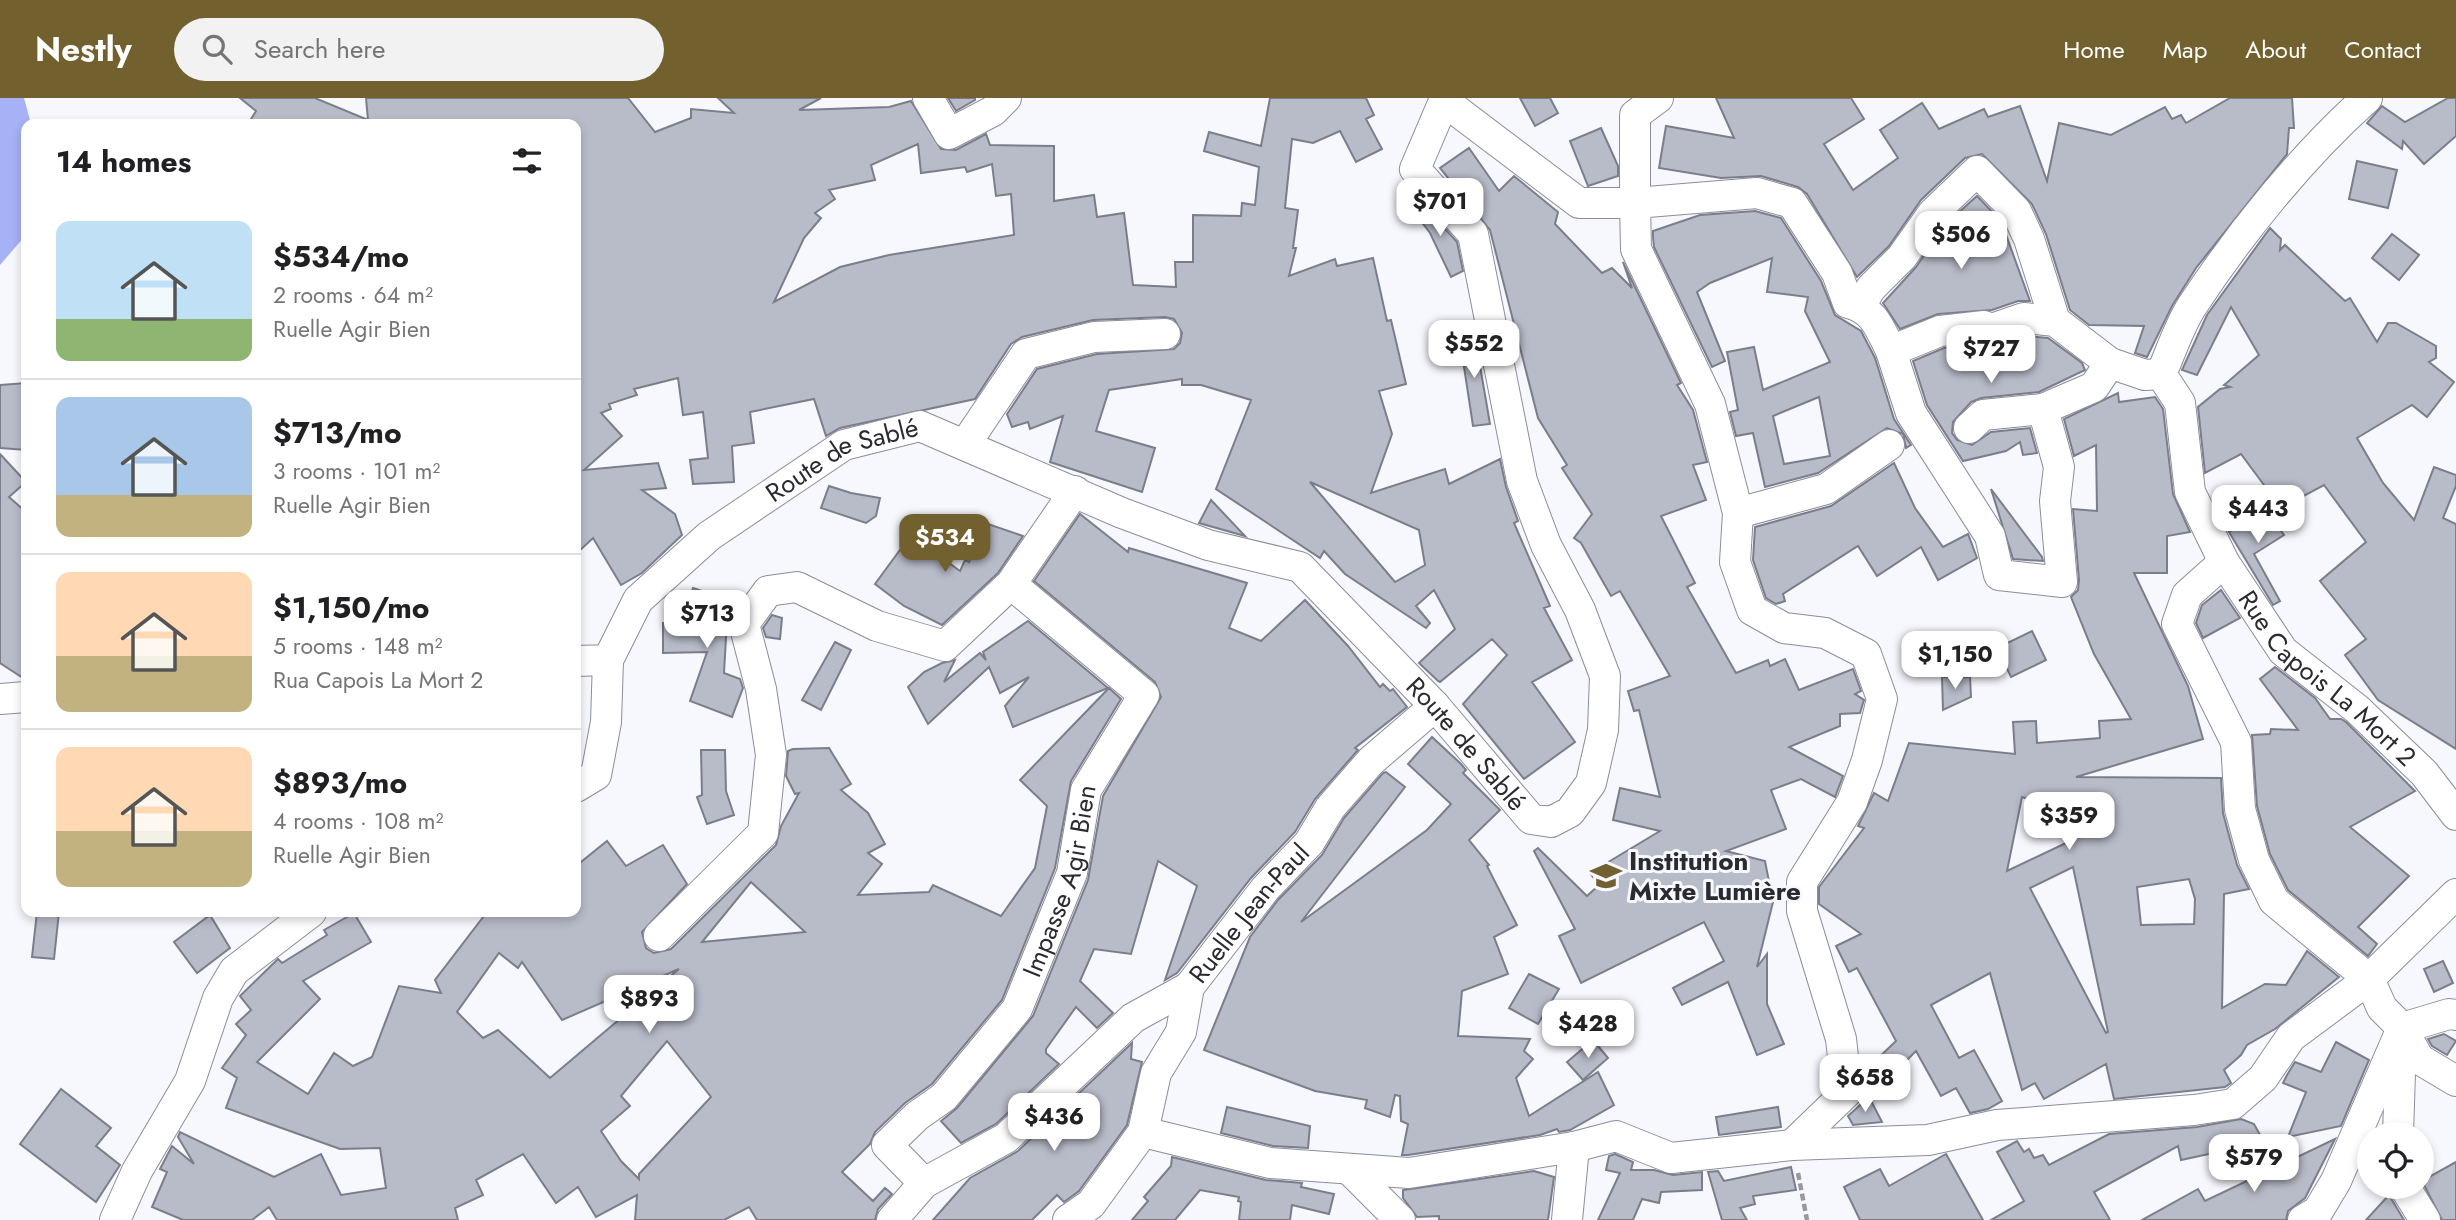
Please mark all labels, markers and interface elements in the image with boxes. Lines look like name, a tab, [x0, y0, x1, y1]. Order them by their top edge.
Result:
search box	[174, 18, 664, 81]
text: Nestly	[35, 26, 132, 73]
icon: search	[198, 30, 236, 68]
text: Search here	[254, 30, 385, 68]
text: Home	[2063, 32, 2125, 67]
text: Map	[2163, 32, 2207, 67]
text: About	[2245, 32, 2306, 67]
text: Contact	[2344, 32, 2421, 67]
text: 14 homes	[56, 140, 191, 183]
icon: filters	[508, 142, 546, 180]
pin: $701	[1399, 178, 1481, 238]
text: $701	[1412, 184, 1468, 218]
pin: $506	[1920, 212, 2002, 271]
text: $506	[1931, 217, 1991, 251]
text: $534/mo	[273, 235, 409, 278]
icon: home	[112, 249, 196, 333]
text: 2 rooms · 64 m²	[273, 278, 433, 312]
text: Ruelle Agir Bien	[273, 312, 431, 346]
pin: $552	[1433, 320, 1515, 380]
text: $552	[1444, 326, 1504, 360]
pin: $727	[1950, 326, 2032, 385]
text: $727	[1962, 331, 2020, 365]
street label: Route de Sablé	[758, 408, 922, 512]
text: $713/mo	[273, 411, 402, 454]
icon: home	[112, 425, 196, 509]
text: 3 rooms · 101 m²	[273, 454, 440, 488]
pin: $443	[2217, 486, 2299, 545]
text: Ruelle Agir Bien	[273, 488, 431, 522]
text: $443	[2228, 491, 2288, 525]
pin: $534	[904, 514, 986, 574]
text: $534	[915, 520, 975, 554]
street label: Rue Capois La Mort 2	[2229, 583, 2425, 775]
text: $1,150/mo	[273, 586, 430, 629]
pin: $713	[666, 590, 748, 650]
text: $713	[680, 596, 734, 630]
icon: home	[112, 600, 196, 684]
text: 5 rooms · 148 m²	[273, 629, 443, 663]
pin: $1,150	[1898, 632, 2012, 691]
text: $1,150	[1917, 637, 1993, 671]
text: Rua Capois La Mort 2	[273, 663, 483, 697]
street label: Route de Sablé	[1397, 668, 1535, 819]
text: $893/mo	[273, 761, 407, 804]
icon: home	[112, 775, 196, 859]
street label: Impasse Agir Bien	[1013, 782, 1106, 983]
pin: $359	[2028, 792, 2110, 852]
text: $359	[2040, 798, 2098, 832]
text: 4 rooms · 108 m²	[273, 804, 443, 838]
street label: Ruelle Jean-Paul	[1180, 835, 1318, 991]
text: Ruelle Agir Bien	[273, 838, 431, 872]
place label: Institution Mixte Lumière	[1629, 842, 1801, 910]
school or university icon: Institution Mixte Lumière	[1589, 859, 1623, 893]
pin: $893	[608, 976, 690, 1035]
text: $893	[620, 981, 678, 1015]
pin: $428	[1547, 1000, 1629, 1060]
text: $428	[1558, 1006, 1618, 1040]
pin: $658	[1824, 1054, 1906, 1114]
text: $658	[1836, 1060, 1894, 1094]
pin: $436	[1013, 1094, 1095, 1153]
text: $436	[1024, 1099, 1084, 1133]
map controls	[2357, 1122, 2434, 1199]
button: locate	[2357, 1122, 2434, 1199]
pin: $579	[2213, 1134, 2295, 1194]
text: $579	[2225, 1140, 2283, 1174]

